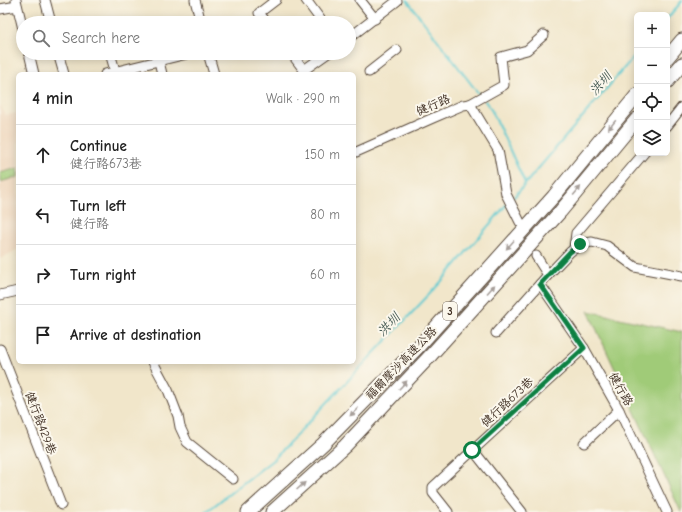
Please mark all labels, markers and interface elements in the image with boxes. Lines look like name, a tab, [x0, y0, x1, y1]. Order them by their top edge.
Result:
map controls	[634, 12, 670, 156]
button: +	[634, 12, 670, 48]
search box	[16, 16, 356, 60]
icon: search	[30, 27, 52, 49]
text: Search here	[62, 29, 140, 47]
button: −	[634, 48, 670, 84]
water label: 洪圳	[586, 67, 616, 98]
button: locate	[634, 84, 670, 120]
text: 4 min	[32, 89, 73, 108]
text: Walk · 290 m	[266, 91, 340, 106]
street label: 健行路	[414, 92, 452, 118]
one-way arrow	[608, 119, 617, 130]
button: layers	[634, 120, 670, 156]
text: Continue	[70, 137, 127, 155]
icon: ahead	[32, 144, 54, 166]
text: 150 m	[305, 147, 340, 162]
text: 健行路673巷	[70, 156, 142, 171]
one-way arrow	[572, 186, 581, 197]
text: Turn left	[70, 197, 126, 215]
icon: left	[32, 204, 54, 226]
text: 80 m	[310, 207, 340, 222]
text: 健行路	[70, 216, 109, 231]
route end	[571, 235, 589, 253]
one-way arrow	[505, 240, 514, 250]
icon: right	[32, 264, 54, 286]
text: Turn right	[70, 266, 136, 284]
text: 60 m	[310, 267, 340, 282]
one-way arrow	[486, 284, 495, 294]
road number: 3	[443, 302, 457, 320]
water label: 洪圳	[374, 308, 404, 339]
icon: arrive	[32, 324, 54, 346]
street label: 福爾摩沙高速公路	[363, 324, 439, 402]
text: Arrive at destination	[70, 326, 201, 344]
street label: 健行路	[606, 370, 636, 408]
street label: 健行路673巷	[478, 374, 536, 430]
one-way arrow	[398, 380, 408, 390]
street label: 健行路429巷	[23, 389, 59, 457]
one-way arrow	[349, 407, 359, 417]
route start	[463, 441, 481, 459]
one-way arrow	[296, 482, 305, 491]

